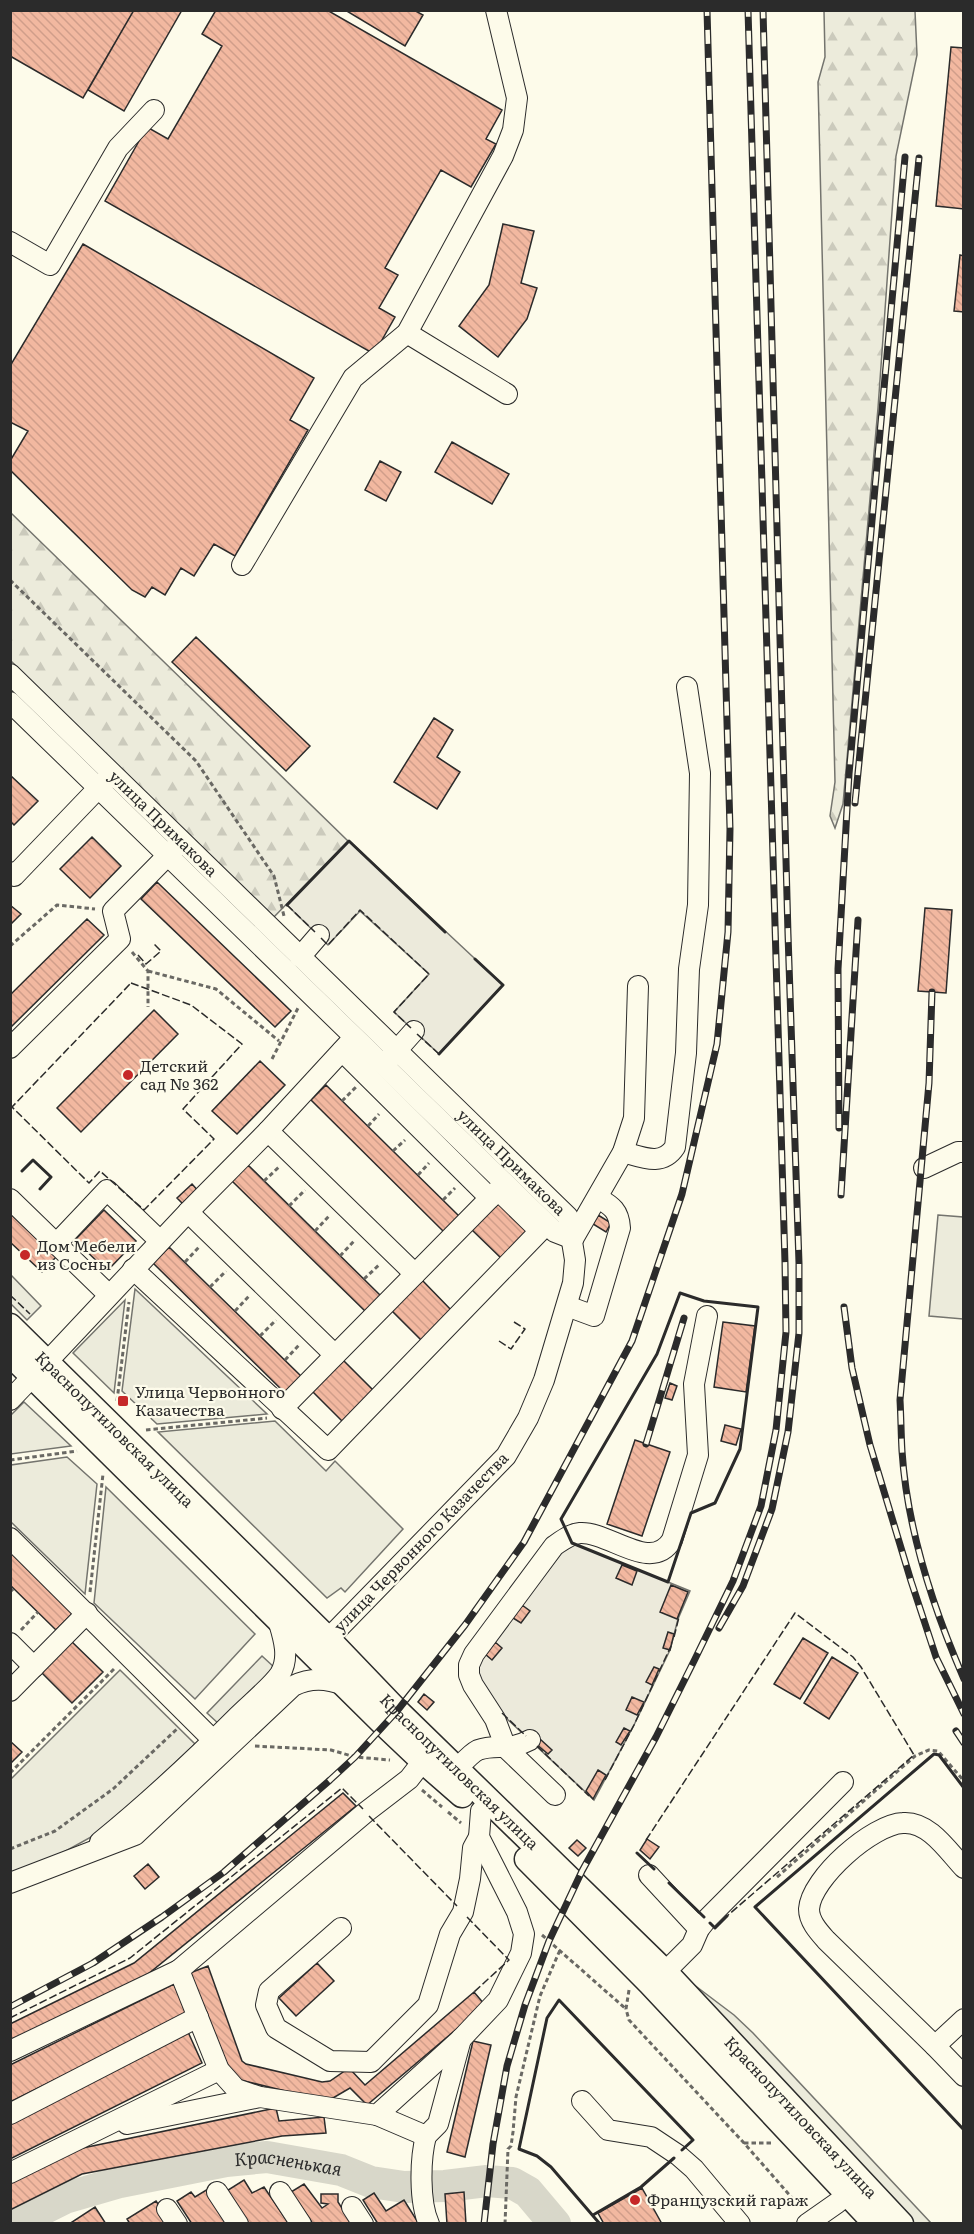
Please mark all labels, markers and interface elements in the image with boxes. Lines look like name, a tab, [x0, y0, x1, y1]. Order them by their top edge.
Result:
street label: улица Примакова	[104, 764, 224, 882]
place label: Детский сад № 362	[140, 1053, 218, 1095]
marker: Детский сад № 362	[121, 1068, 135, 1082]
street label: улица Примакова	[452, 1103, 573, 1220]
place label: Дом Мебели из Сосны	[37, 1233, 136, 1275]
marker: Дом Мебели из Сосны	[18, 1248, 32, 1262]
street label: Краснопутиловская улица	[31, 1345, 201, 1512]
place label: Улица Червонного Казачества	[135, 1379, 285, 1421]
marker: Улица Червонного Казачества	[116, 1394, 130, 1408]
street label: улица Червонного Казачества	[327, 1446, 513, 1637]
street label: Краснопутиловская улица	[375, 1687, 546, 1855]
street label: Краснопутиловская улица	[720, 2030, 884, 2203]
water label: Красненькая	[233, 2142, 345, 2182]
place label: Французский гараж	[647, 2187, 809, 2211]
marker: Французский гараж	[628, 2193, 642, 2207]

